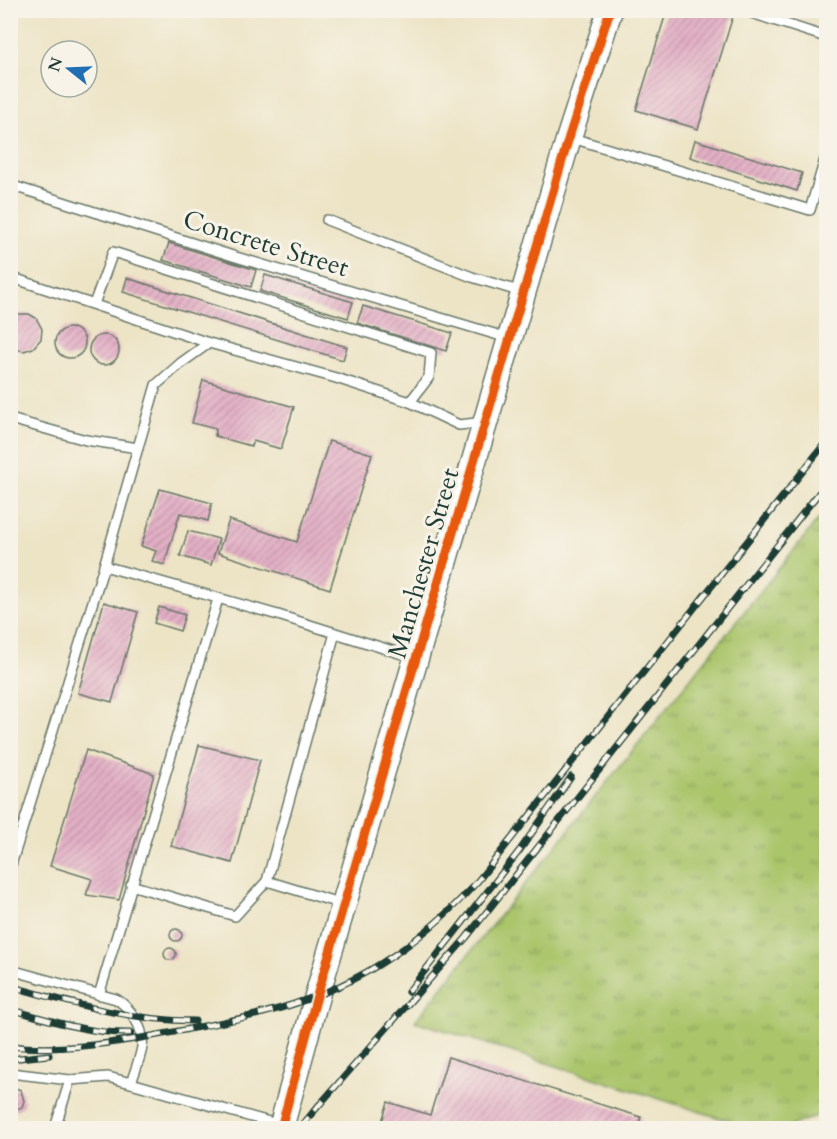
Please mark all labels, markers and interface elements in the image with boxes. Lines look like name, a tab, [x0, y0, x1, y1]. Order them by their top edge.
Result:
north arrow	[39, 39, 99, 99]
text: N	[43, 55, 68, 75]
street label: Concrete Street	[179, 202, 353, 285]
street label: Manchester Street	[380, 464, 467, 662]

